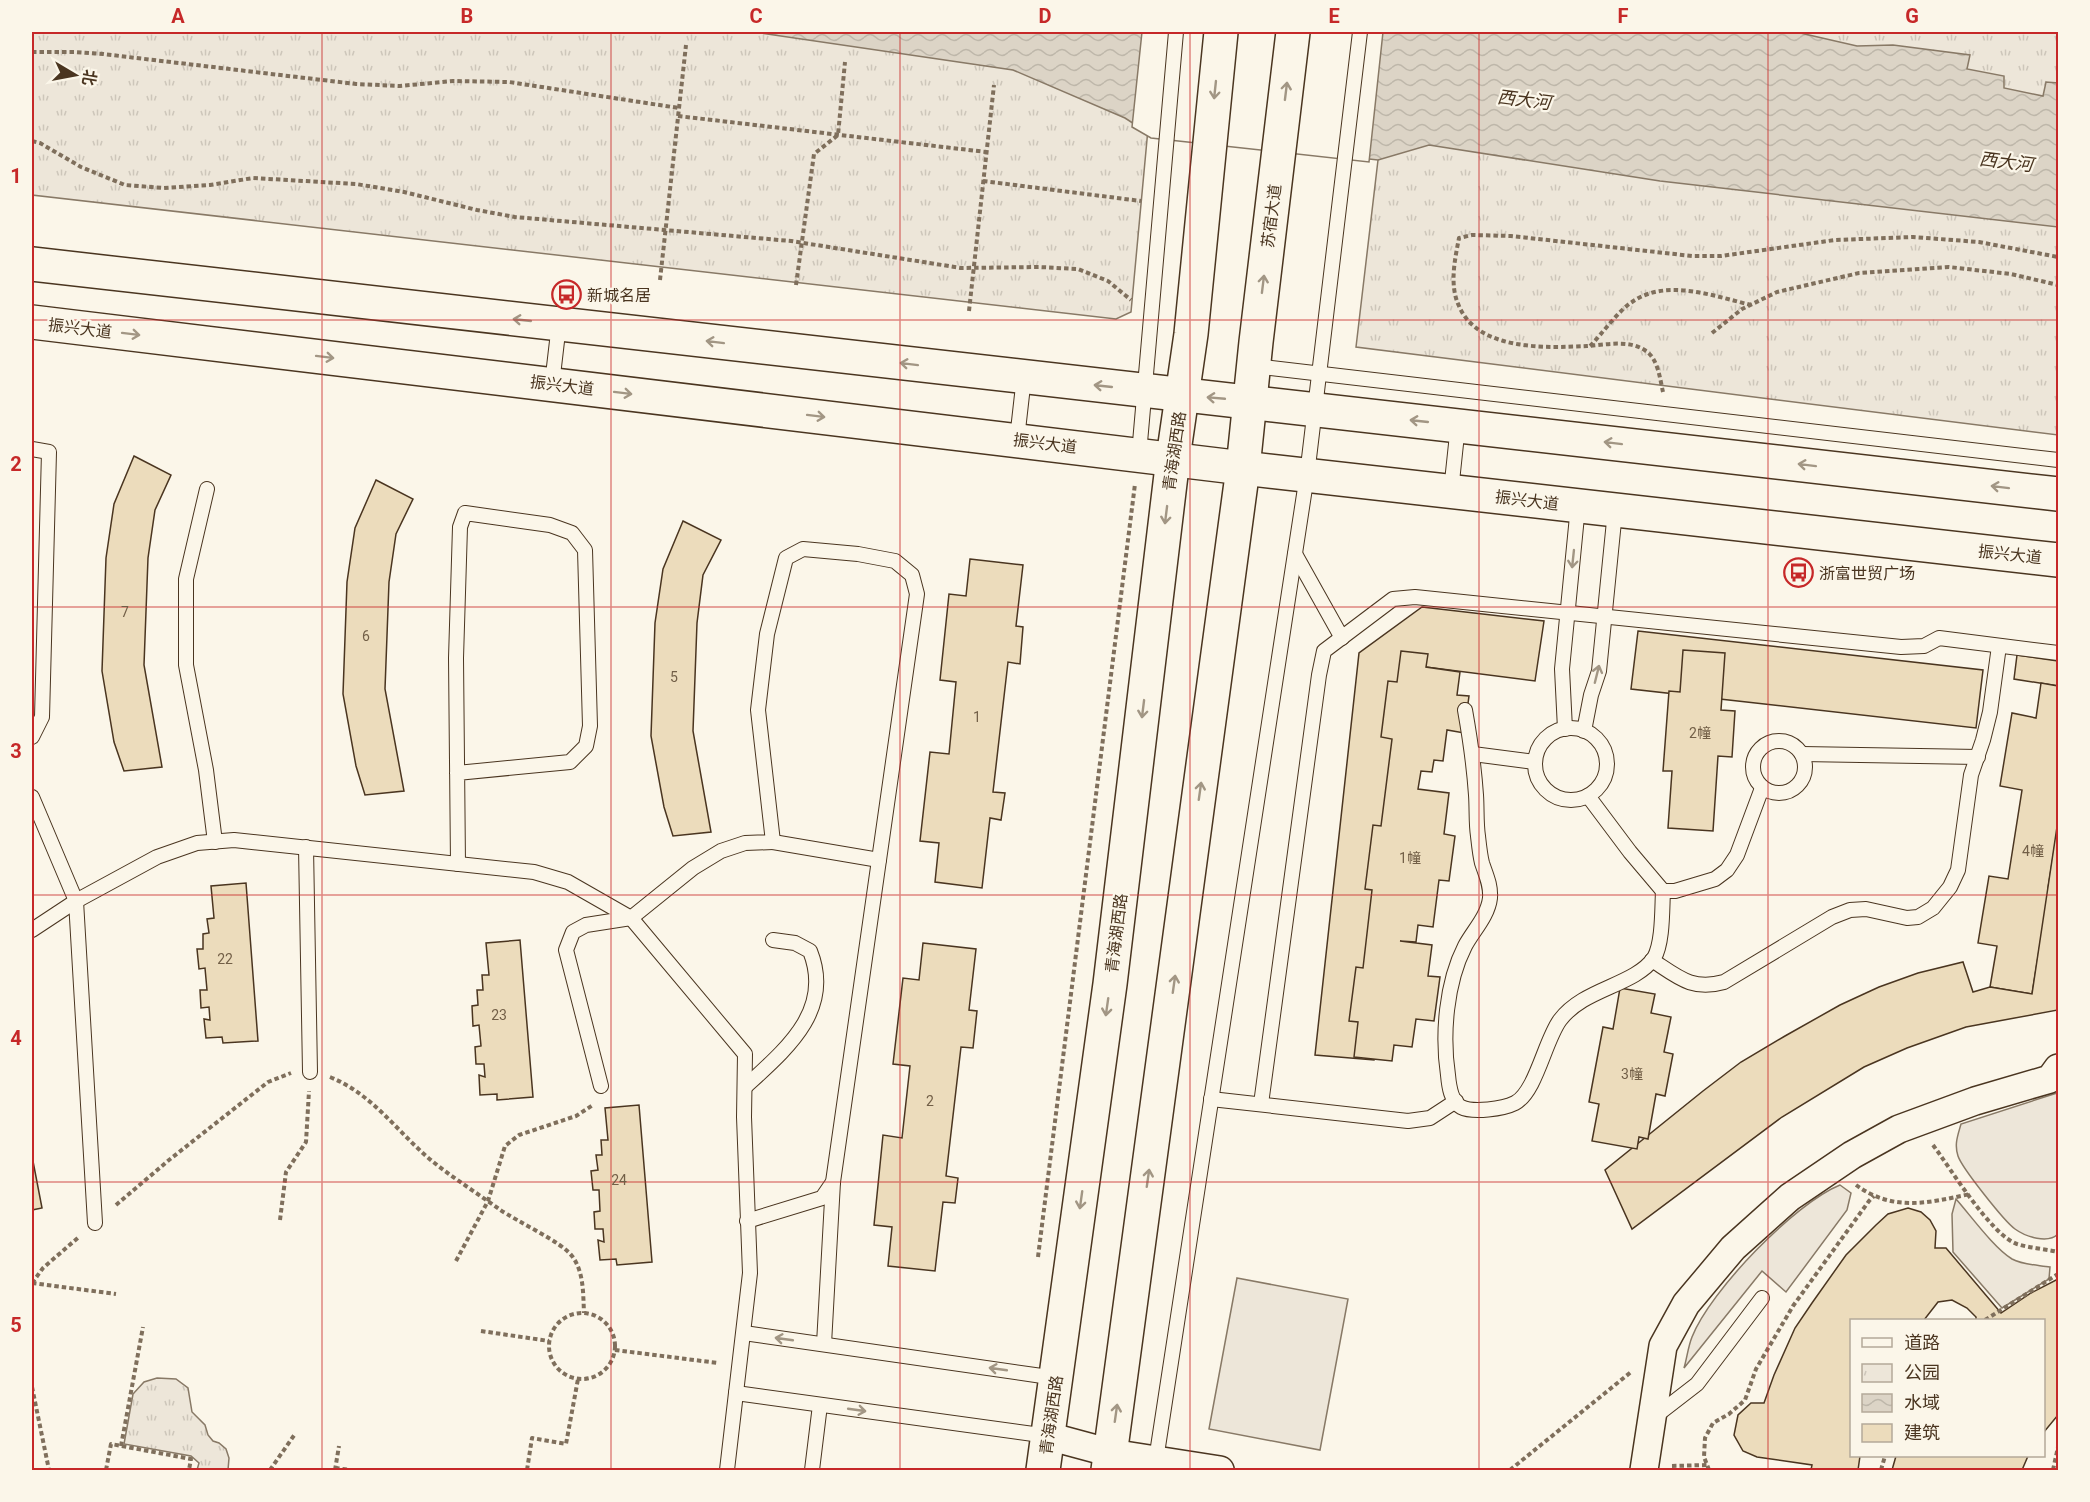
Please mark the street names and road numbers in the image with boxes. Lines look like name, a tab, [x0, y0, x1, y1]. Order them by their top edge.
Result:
street label: 苏宿大道	[1258, 183, 1285, 249]
street label: 振兴大道	[47, 315, 113, 342]
street label: 振兴大道	[529, 372, 595, 399]
street label: 青海湖西路	[1160, 410, 1189, 492]
street label: 振兴大道	[1012, 430, 1078, 457]
street label: 振兴大道	[1494, 487, 1560, 514]
street label: 振兴大道	[1977, 542, 2043, 567]
street label: 青海湖西路	[1102, 892, 1131, 974]
street label: 青海湖西路	[1037, 1374, 1066, 1456]

